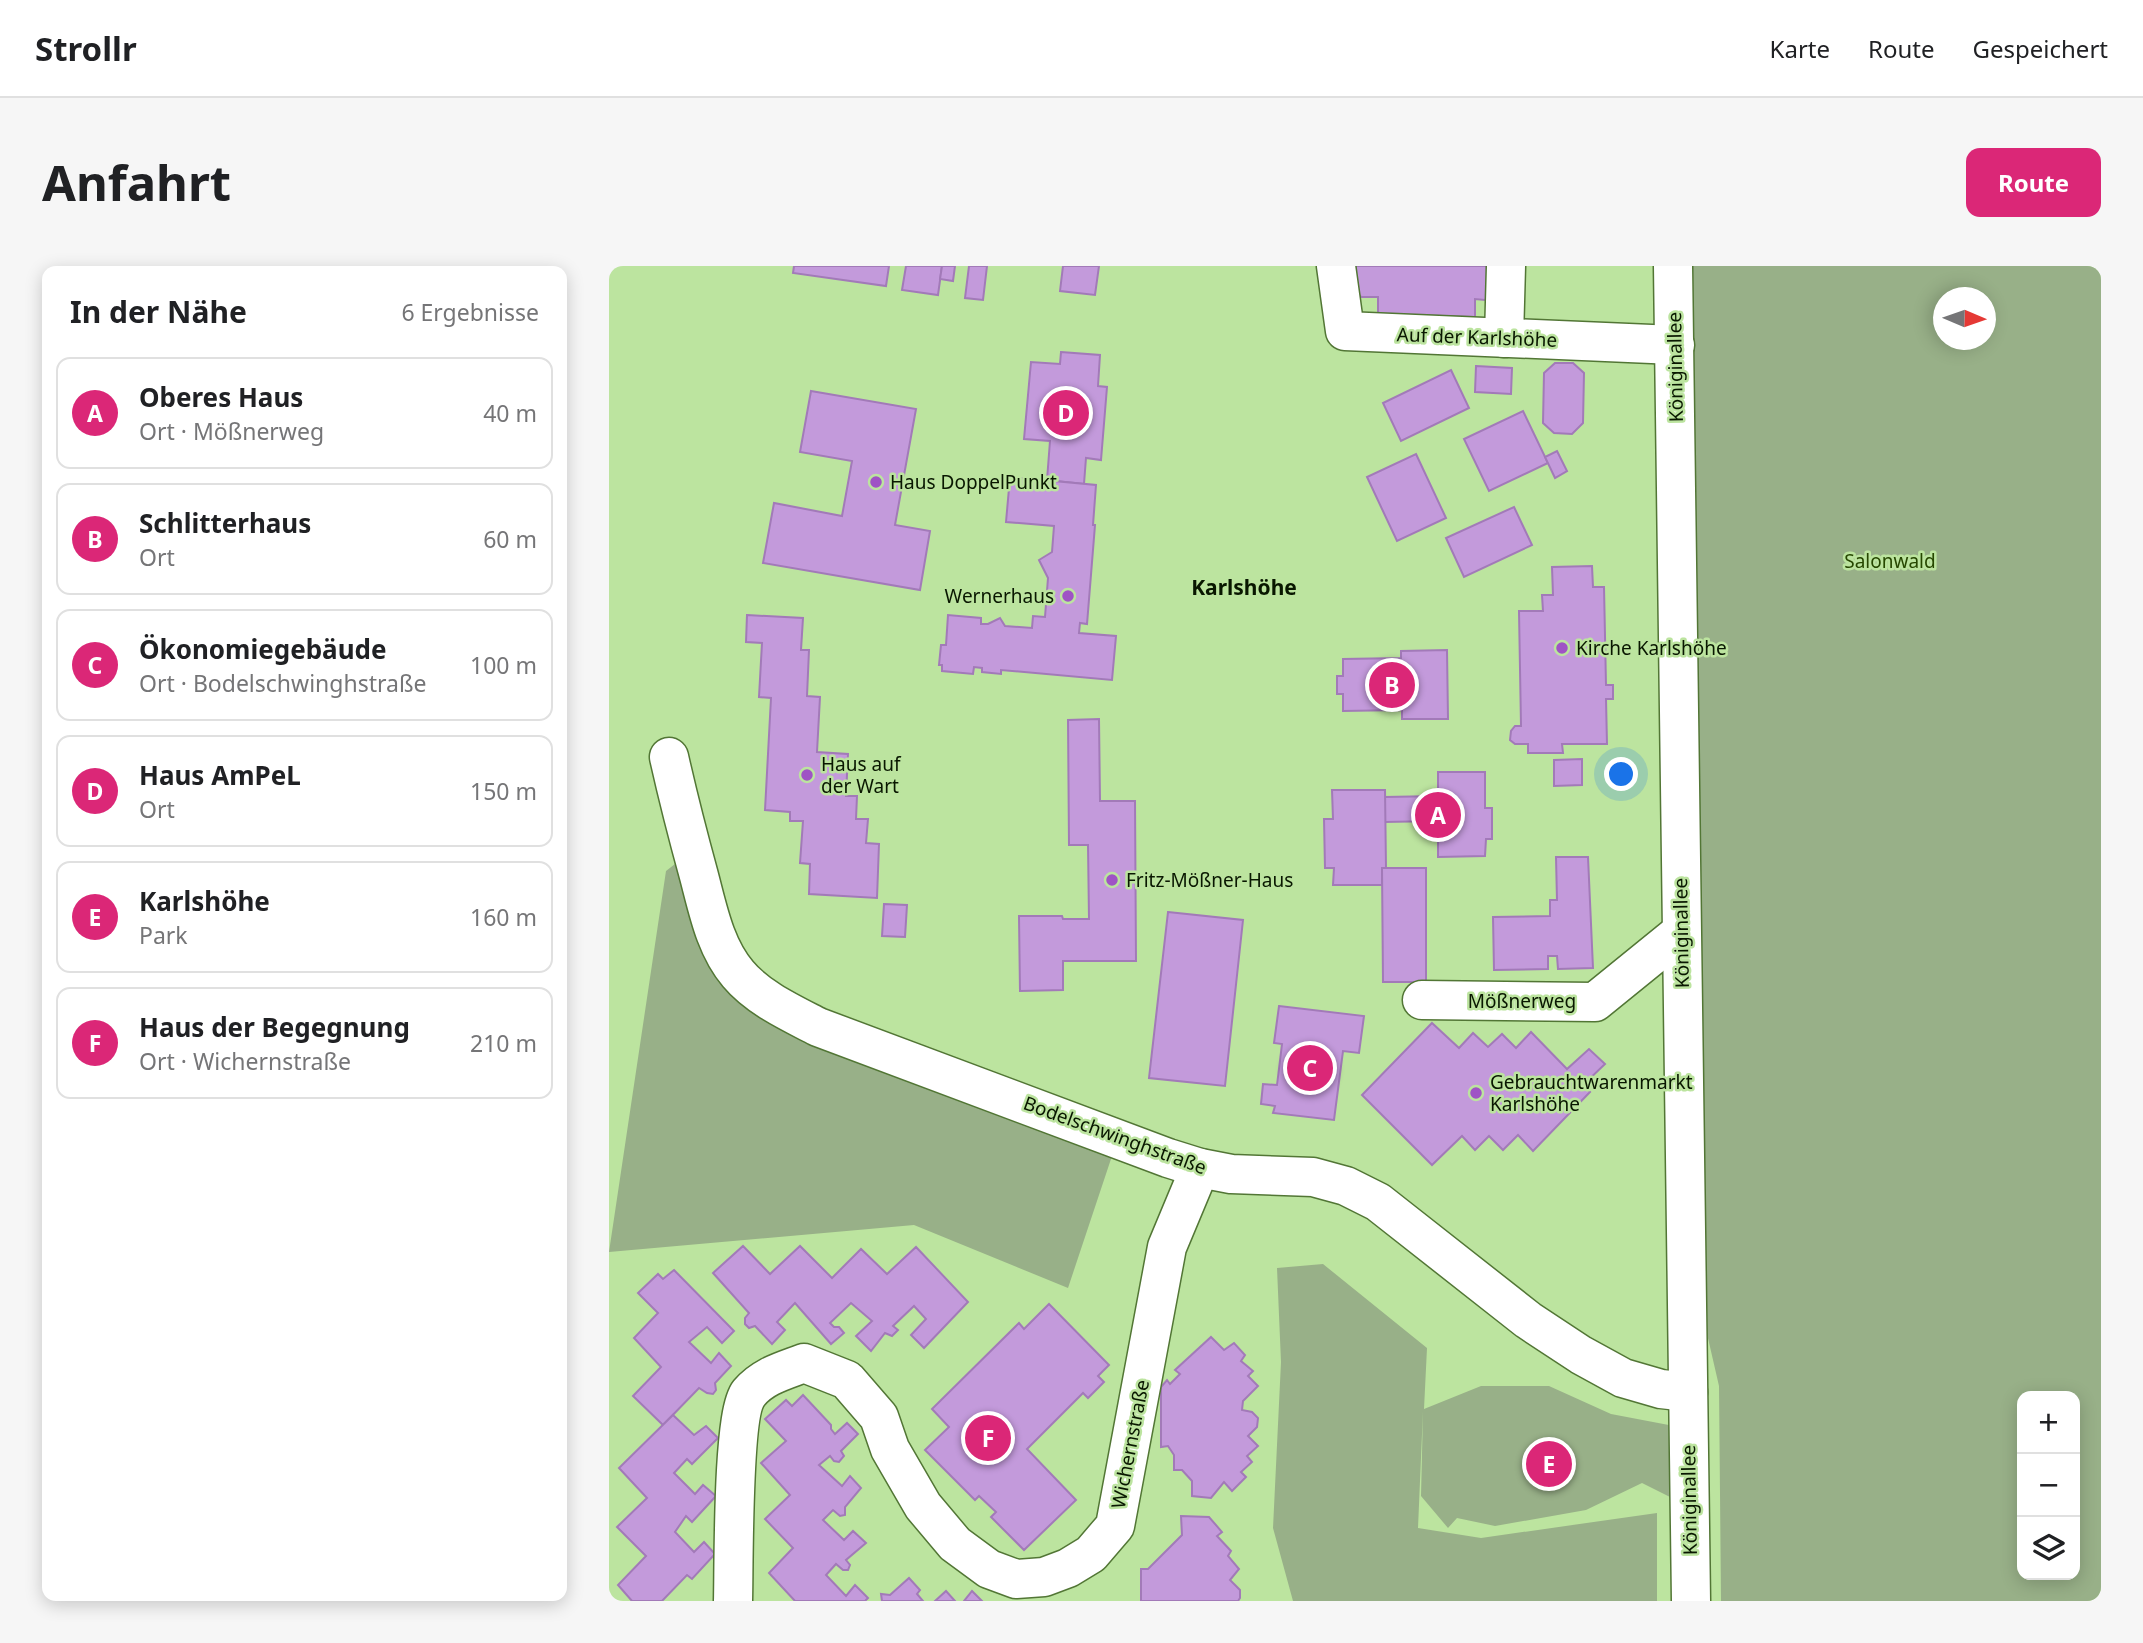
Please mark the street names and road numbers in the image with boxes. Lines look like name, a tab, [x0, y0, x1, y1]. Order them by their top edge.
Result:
street label: Königinallee	[1661, 312, 1689, 422]
street label: Auf der Karlshöhe	[1396, 321, 1558, 353]
street label: Königinallee	[1667, 878, 1695, 988]
street label: Mößnerweg	[1468, 988, 1576, 1014]
street label: Bodelschwinghstraße	[1020, 1090, 1210, 1180]
street label: Wichernstraße	[1105, 1377, 1155, 1511]
street label: Königinallee	[1675, 1445, 1703, 1555]

